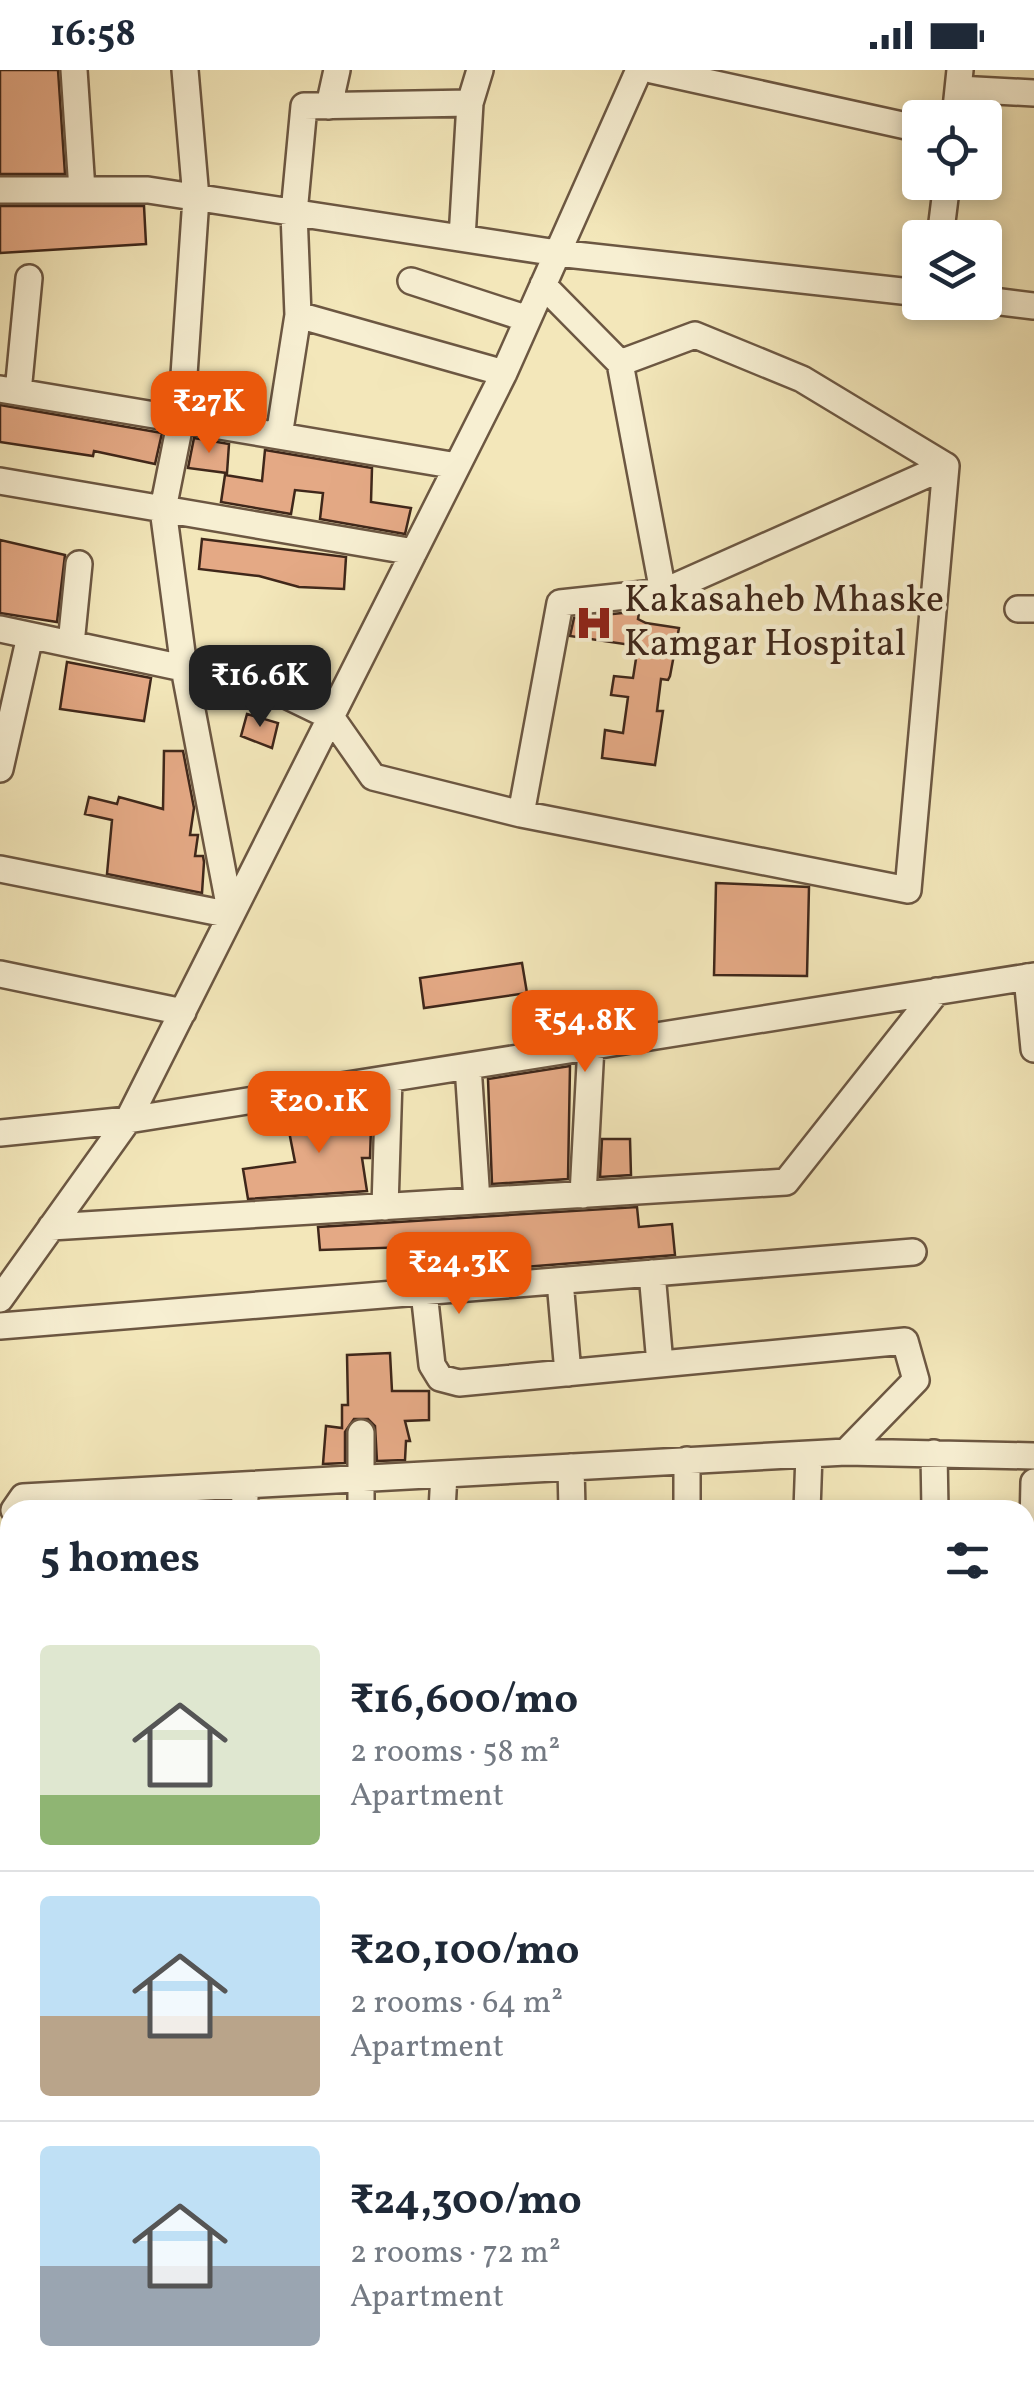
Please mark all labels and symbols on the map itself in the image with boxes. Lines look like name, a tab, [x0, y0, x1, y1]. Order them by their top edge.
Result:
pin: ₹27K	[150, 371, 268, 456]
place label: Kakasaheb Mhaske Kamgar Hospital	[624, 575, 944, 672]
hospital icon: Kakasaheb Mhaske Kamgar Hospital	[573, 602, 615, 644]
pin: ₹16.6K	[179, 645, 341, 730]
pin: ₹54.8K	[504, 990, 666, 1075]
pin: ₹20.1K	[238, 1071, 400, 1156]
pin: ₹24.3K	[378, 1232, 540, 1317]

